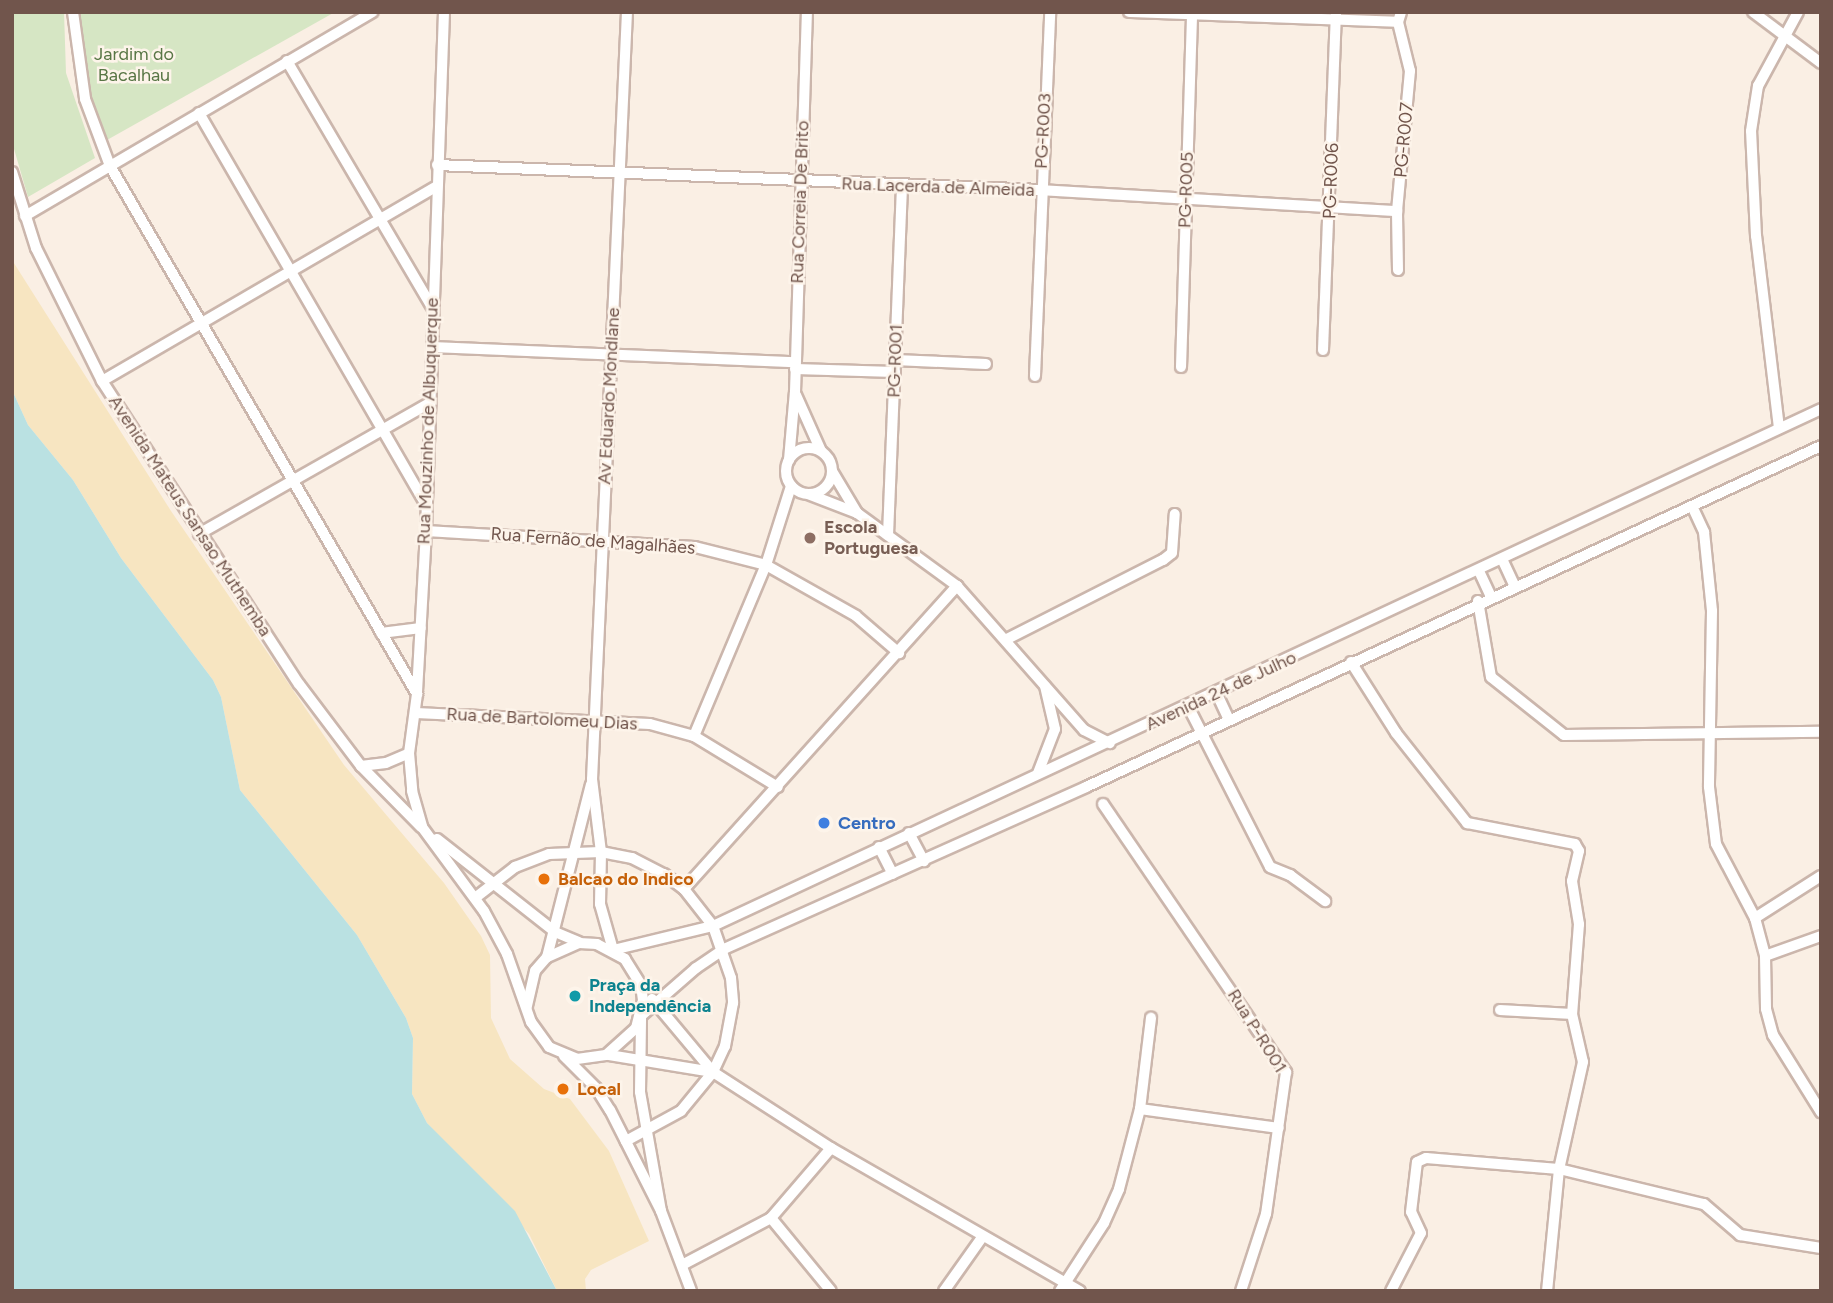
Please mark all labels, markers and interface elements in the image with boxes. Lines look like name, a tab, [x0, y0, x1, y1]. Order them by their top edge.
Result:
park label: Jardim do Bacalhau	[94, 44, 174, 86]
street label: PG-R003	[1030, 93, 1056, 169]
street label: PG-R007	[1390, 101, 1418, 179]
street label: Rua Correia De Brito	[786, 120, 814, 284]
street label: PG-R006	[1319, 143, 1343, 219]
street label: PG-R005	[1174, 151, 1198, 229]
street label: Rua Lacerda de Almeida	[841, 173, 1035, 201]
street label: Rua Mouzinho de Albuquerque	[413, 297, 443, 545]
street label: Av Eduardo Mondlane	[594, 307, 624, 485]
street label: PG-R001	[883, 324, 907, 398]
street label: Avenida Mateus Sansao Muthemba	[104, 391, 276, 641]
place label: Escola Portuguesa	[824, 517, 918, 560]
street label: Rua Fernão de Magalhães	[490, 523, 696, 559]
marker: Escola Portuguesa	[802, 530, 818, 546]
street label: Avenida 24 de Julho	[1142, 647, 1300, 735]
street label: Rua de Bartolomeu Dias	[446, 703, 638, 735]
place label: Centro	[838, 812, 896, 834]
marker: Centro	[816, 815, 832, 831]
place label: Balcao do Indico	[558, 868, 694, 890]
marker: Balcao do Indico	[536, 871, 552, 887]
place label: Praça da Independência	[589, 975, 711, 1018]
street label: Rua P-R001	[1223, 985, 1291, 1077]
marker: Praça da Independência	[567, 988, 583, 1004]
place label: Local	[577, 1078, 621, 1100]
marker: Local	[555, 1081, 571, 1097]

